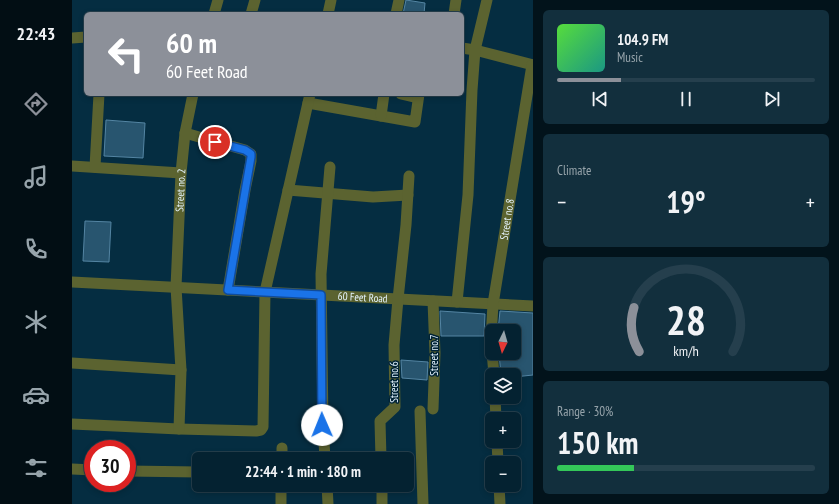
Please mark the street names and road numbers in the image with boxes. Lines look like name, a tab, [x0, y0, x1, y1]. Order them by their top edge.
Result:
street label: Street no. 2	[172, 168, 188, 212]
street label: Street no.8	[497, 198, 517, 241]
street label: 60 Feet Road	[337, 289, 388, 305]
street label: Street no.7	[427, 334, 441, 376]
street label: Street no.6	[387, 361, 401, 403]

